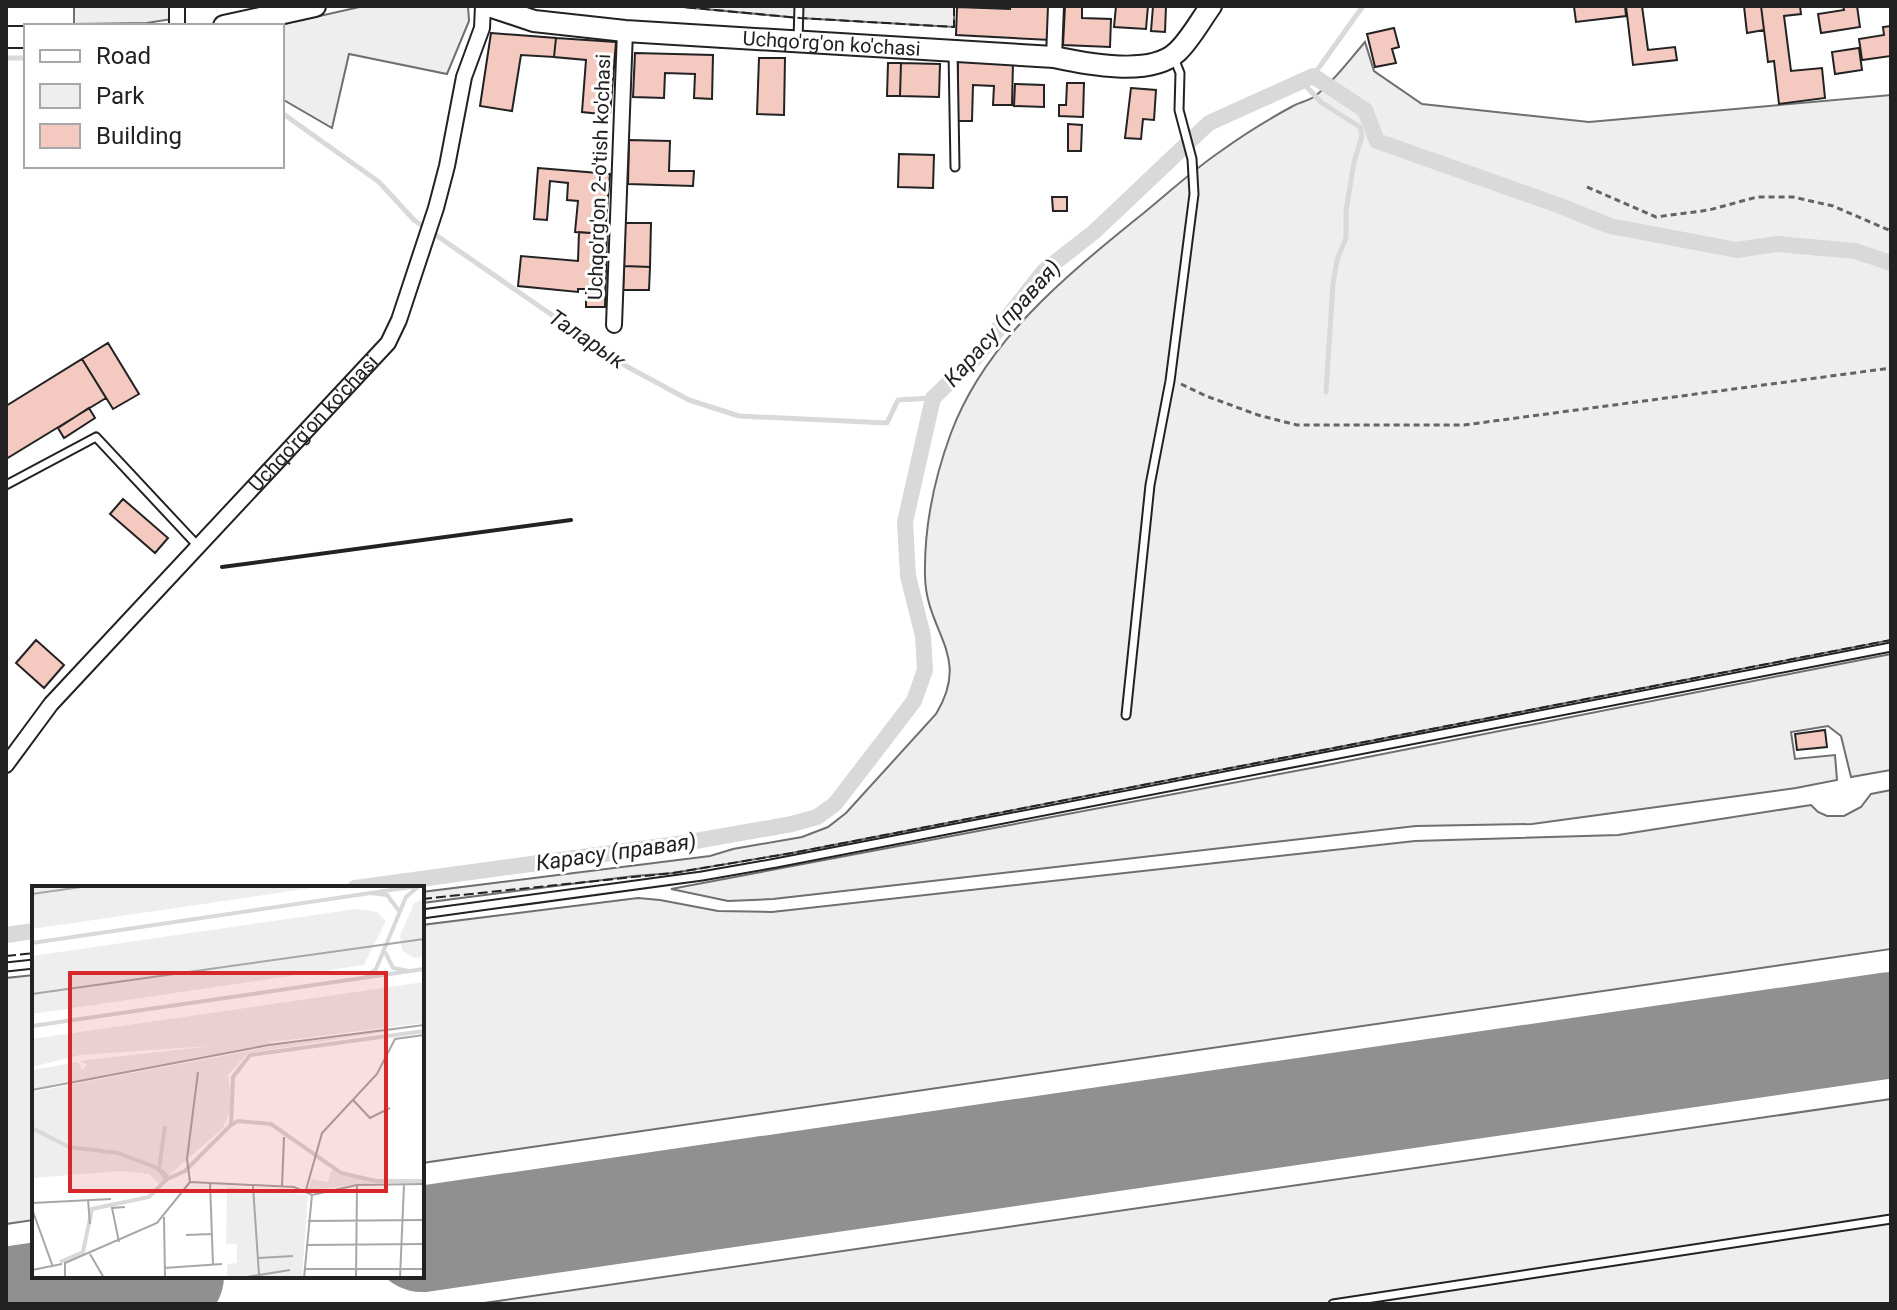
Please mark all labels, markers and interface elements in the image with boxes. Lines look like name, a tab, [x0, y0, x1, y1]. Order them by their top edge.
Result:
legend	[24, 24, 284, 168]
street label: Uchqo'rg'on ko'chasi	[742, 26, 921, 61]
text: Road	[96, 42, 151, 70]
street label: Uchqo'rg'on 2-o'tish ko'chasi	[583, 54, 615, 300]
text: Park	[96, 82, 145, 110]
text: Building	[96, 122, 182, 150]
water label: Карасу (правая)	[939, 255, 1066, 392]
water label: Таларык	[544, 304, 631, 374]
street label: Uchqo'rg'on ko'chasi	[244, 350, 383, 497]
water label: Карасу (правая)	[534, 828, 698, 877]
inset map	[32, 886, 424, 1278]

